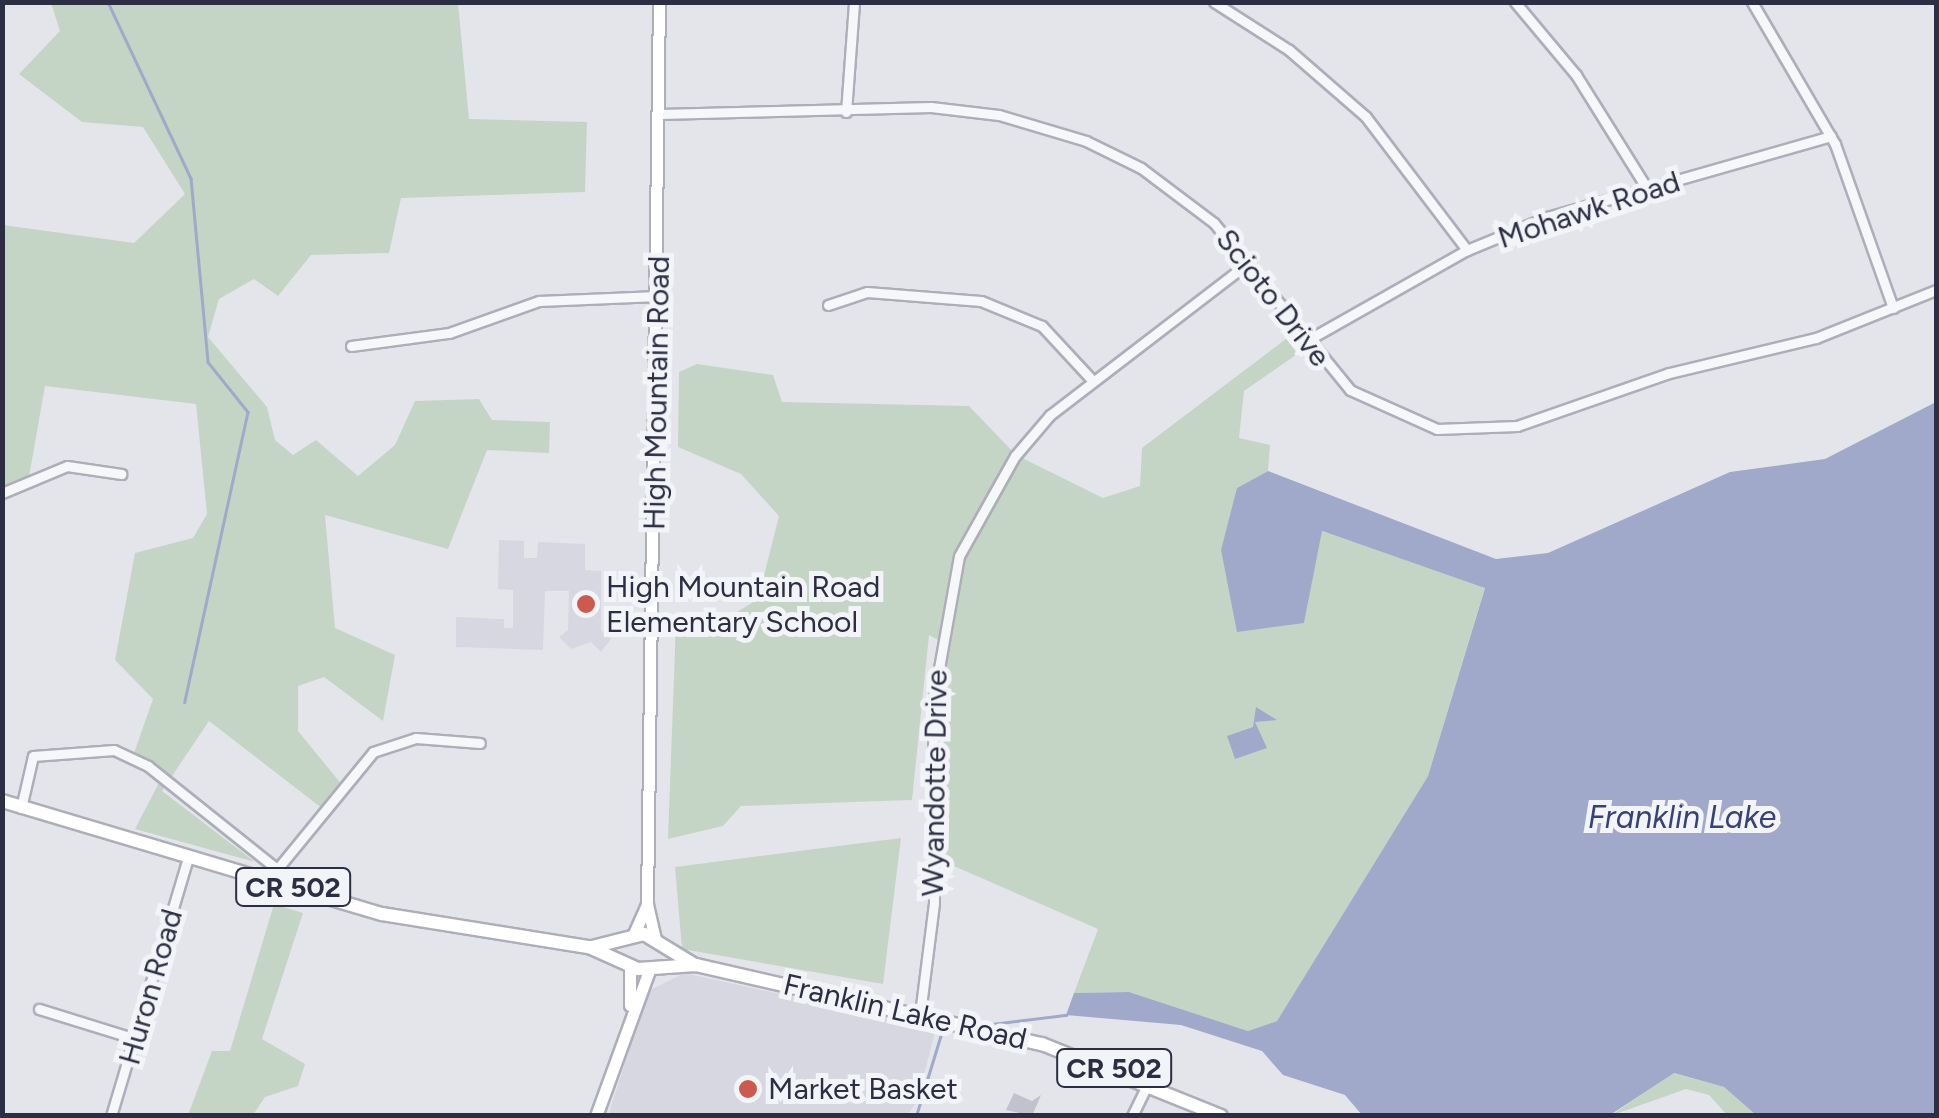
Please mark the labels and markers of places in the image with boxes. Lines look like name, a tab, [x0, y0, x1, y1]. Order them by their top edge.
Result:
place label: High Mountain Road Elementary School	[606, 569, 880, 640]
marker: High Mountain Road Elementary School	[575, 593, 597, 615]
place label: Market Basket	[768, 1071, 958, 1107]
marker: Market Basket	[737, 1078, 759, 1100]

